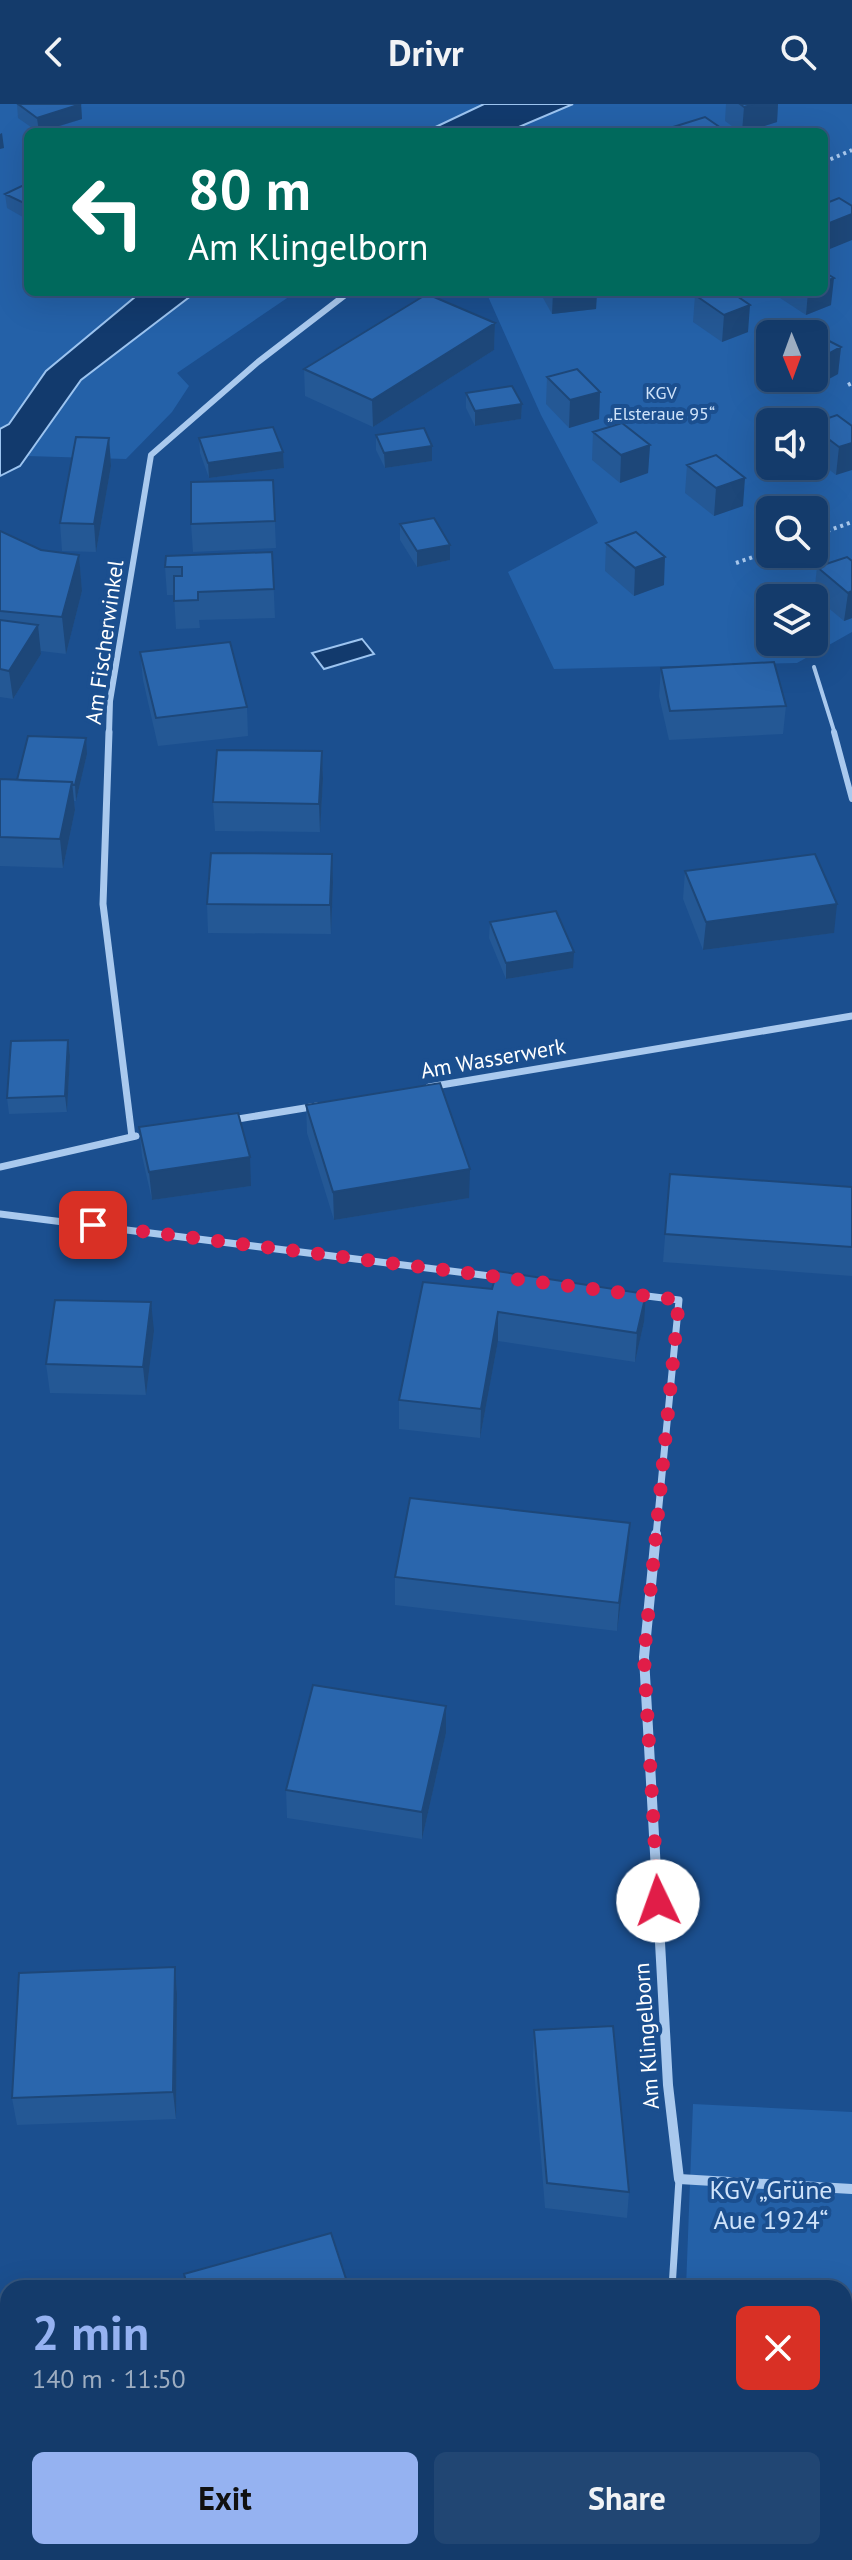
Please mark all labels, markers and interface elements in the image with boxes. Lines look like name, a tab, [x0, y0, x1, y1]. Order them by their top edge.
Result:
text: Drivr	[388, 29, 464, 76]
icon: back	[32, 30, 76, 74]
icon: search	[776, 30, 820, 74]
text: 80 m	[188, 153, 311, 225]
icon: left	[56, 160, 160, 264]
text: Am Klingelborn	[188, 223, 429, 270]
north arrow	[756, 320, 828, 392]
map controls	[756, 320, 828, 656]
park label: KGV „Elsteraue 95“	[607, 381, 715, 425]
button: sound	[756, 408, 828, 480]
button: search	[756, 496, 828, 568]
street label: Am Fischerwinkel	[79, 557, 129, 726]
button: layers	[756, 584, 828, 656]
street label: Am Wasserwerk	[418, 1031, 568, 1085]
pin	[59, 1191, 127, 1259]
icon: arrive	[71, 1203, 115, 1247]
position arrow	[616, 1859, 700, 1943]
street label: Am Klingelborn	[627, 1962, 665, 2110]
park label: KGV „Grüne Aue 1924“	[709, 2173, 833, 2236]
text: 2 min	[32, 2301, 149, 2363]
button: close	[736, 2306, 820, 2390]
text: 140 m · 11:50	[32, 2362, 186, 2395]
button: Exit	[32, 2452, 418, 2544]
button: Share	[434, 2452, 820, 2544]

